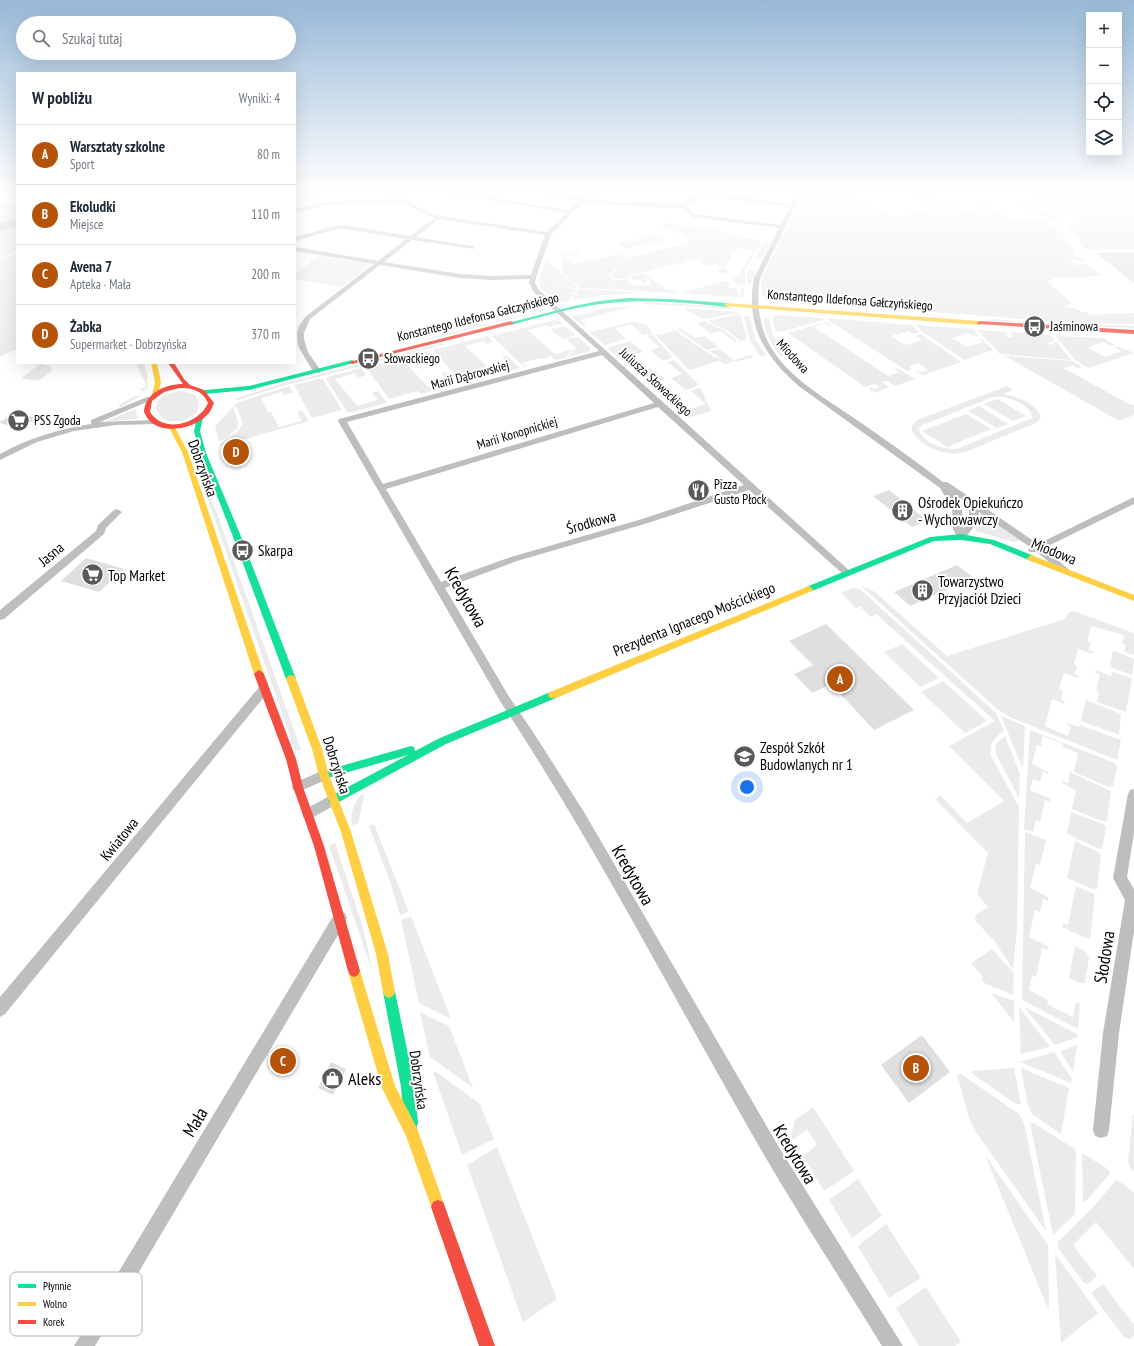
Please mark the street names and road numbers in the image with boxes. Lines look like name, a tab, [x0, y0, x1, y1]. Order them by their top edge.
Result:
street label: Konstantego Ildefonsa Gałczyńskiego	[767, 286, 934, 314]
street label: Konstantego Ildefonsa Gałczyńskiego	[395, 289, 561, 345]
street label: Miodowa	[773, 335, 813, 377]
street label: Juliusza Słowackiego	[615, 343, 696, 420]
street label: Marii Dąbrowskiej	[429, 356, 511, 394]
street label: Marii Konopnickiej	[475, 413, 559, 453]
street label: Dobrzyńska	[184, 437, 222, 499]
street label: Środkowa	[564, 506, 618, 538]
street label: Miodowa	[1029, 533, 1079, 569]
street label: Jasna	[34, 538, 68, 571]
street label: Kredytowa	[440, 563, 492, 631]
street label: Prezydenta Ignacego Mościckiego	[610, 578, 778, 660]
street label: Dobrzyńska	[319, 734, 355, 796]
street label: Kwiatowa	[96, 814, 142, 864]
street label: Kredytowa	[607, 841, 659, 909]
street label: Słodowa	[1089, 929, 1119, 985]
street label: Dobrzyńska	[405, 1049, 433, 1111]
street label: Mała	[177, 1103, 213, 1141]
street label: Kredytowa	[768, 1120, 822, 1188]

